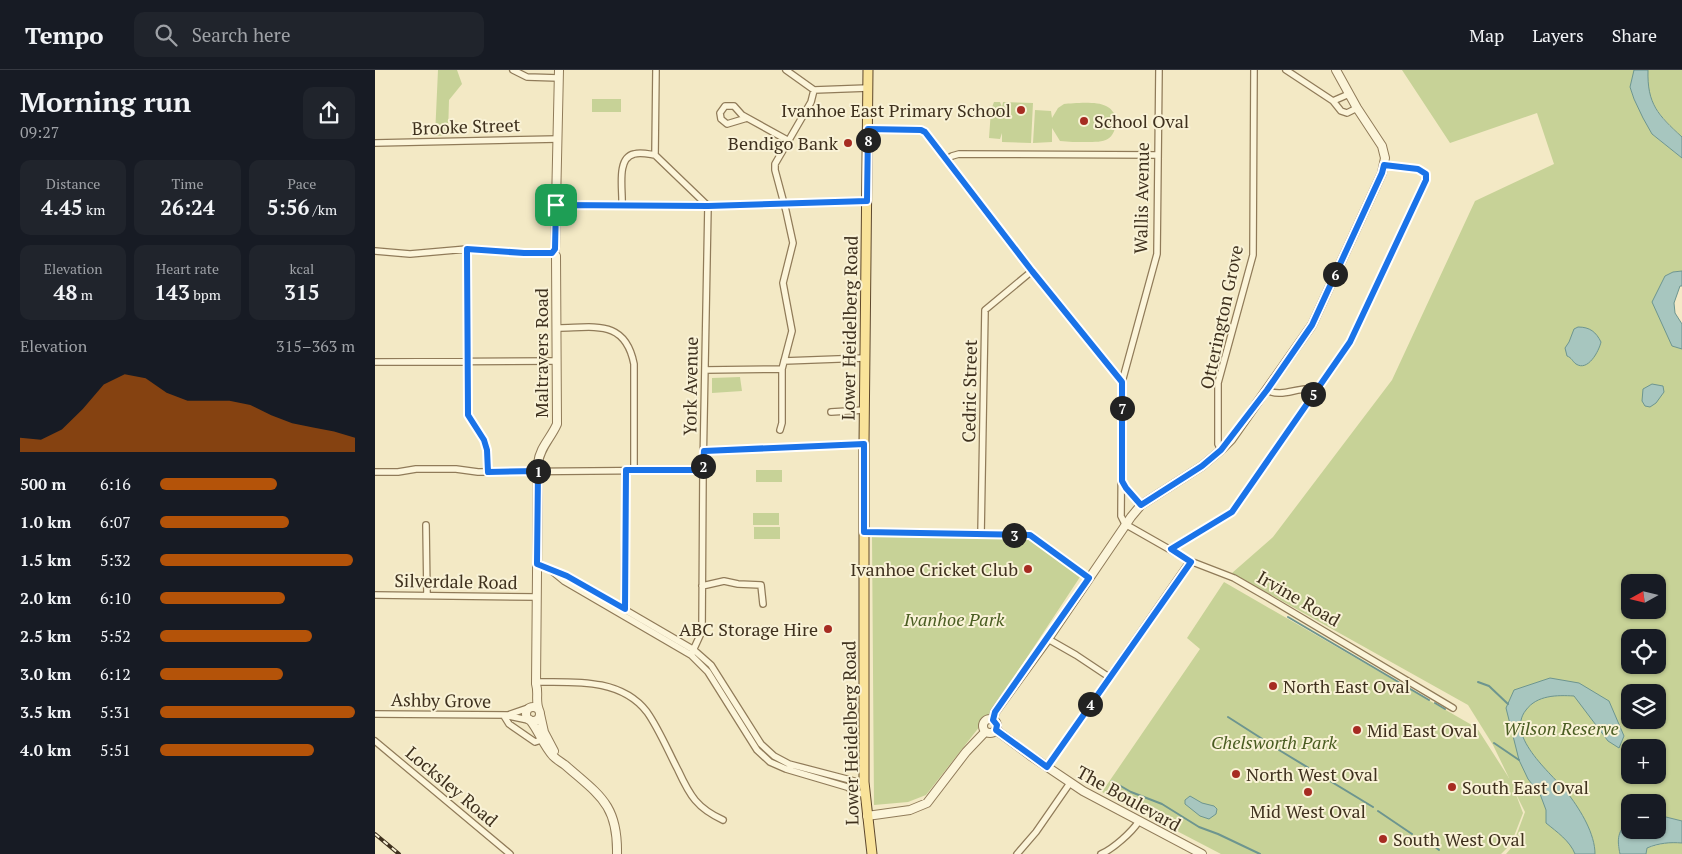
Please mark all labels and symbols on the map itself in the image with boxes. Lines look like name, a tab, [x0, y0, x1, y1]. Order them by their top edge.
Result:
place label: Ivanhoe East Primary School	[781, 98, 1011, 122]
marker: Ivanhoe East Primary School	[1015, 104, 1027, 116]
place label: School Oval	[1094, 109, 1189, 133]
street label: Brooke Street	[411, 112, 521, 140]
marker: School Oval	[1078, 115, 1090, 127]
pin: 8	[855, 128, 881, 152]
place label: Bendigo Bank	[728, 131, 839, 155]
marker: Bendigo Bank	[842, 137, 854, 149]
street label: Wallis Avenue	[1128, 142, 1154, 254]
pin	[535, 184, 577, 226]
street label: Lower Heidelberg Road	[835, 235, 863, 421]
street label: Otterington Grove	[1194, 243, 1248, 391]
pin: 6	[1323, 262, 1347, 286]
street label: Maltravers Road	[529, 288, 553, 418]
street label: York Avenue	[677, 336, 703, 436]
street label: Cedric Street	[956, 339, 982, 443]
pin: 5	[1301, 382, 1325, 406]
pin: 7	[1109, 396, 1135, 420]
pin: 2	[691, 454, 715, 478]
pin: 1	[525, 458, 551, 484]
pin: 3	[1001, 522, 1027, 548]
place label: Ivanhoe Cricket Club	[850, 557, 1018, 581]
marker: Ivanhoe Cricket Club	[1022, 563, 1034, 575]
street label: Irvine Road	[1253, 565, 1345, 631]
street label: Silverdale Road	[394, 568, 518, 594]
north arrow	[1621, 574, 1666, 619]
park label: Ivanhoe Park	[903, 607, 1005, 631]
place label: ABC Storage Hire	[679, 617, 818, 641]
marker: ABC Storage Hire	[822, 623, 834, 635]
street label: Lower Heidelberg Road	[836, 640, 864, 826]
place label: North East Oval	[1283, 674, 1410, 698]
marker: North East Oval	[1267, 680, 1279, 692]
street label: Ashby Grove	[391, 687, 491, 713]
pin: 4	[1077, 692, 1103, 716]
park label: Wilson Reserve	[1503, 716, 1619, 740]
place label: Mid East Oval	[1367, 718, 1478, 742]
marker: Mid East Oval	[1351, 724, 1363, 736]
park label: Chelsworth Park	[1211, 730, 1337, 754]
street label: Locksley Road	[401, 740, 503, 832]
street label: The Boulevard	[1073, 759, 1185, 837]
place label: North West Oval	[1246, 762, 1378, 786]
marker: North West Oval	[1230, 768, 1242, 780]
place label: South East Oval	[1462, 775, 1589, 799]
marker: South East Oval	[1446, 781, 1458, 793]
marker: Mid West Oval	[1302, 786, 1314, 798]
place label: Mid West Oval	[1250, 799, 1366, 823]
place label: South West Oval	[1393, 827, 1525, 851]
marker: South West Oval	[1377, 833, 1389, 845]

